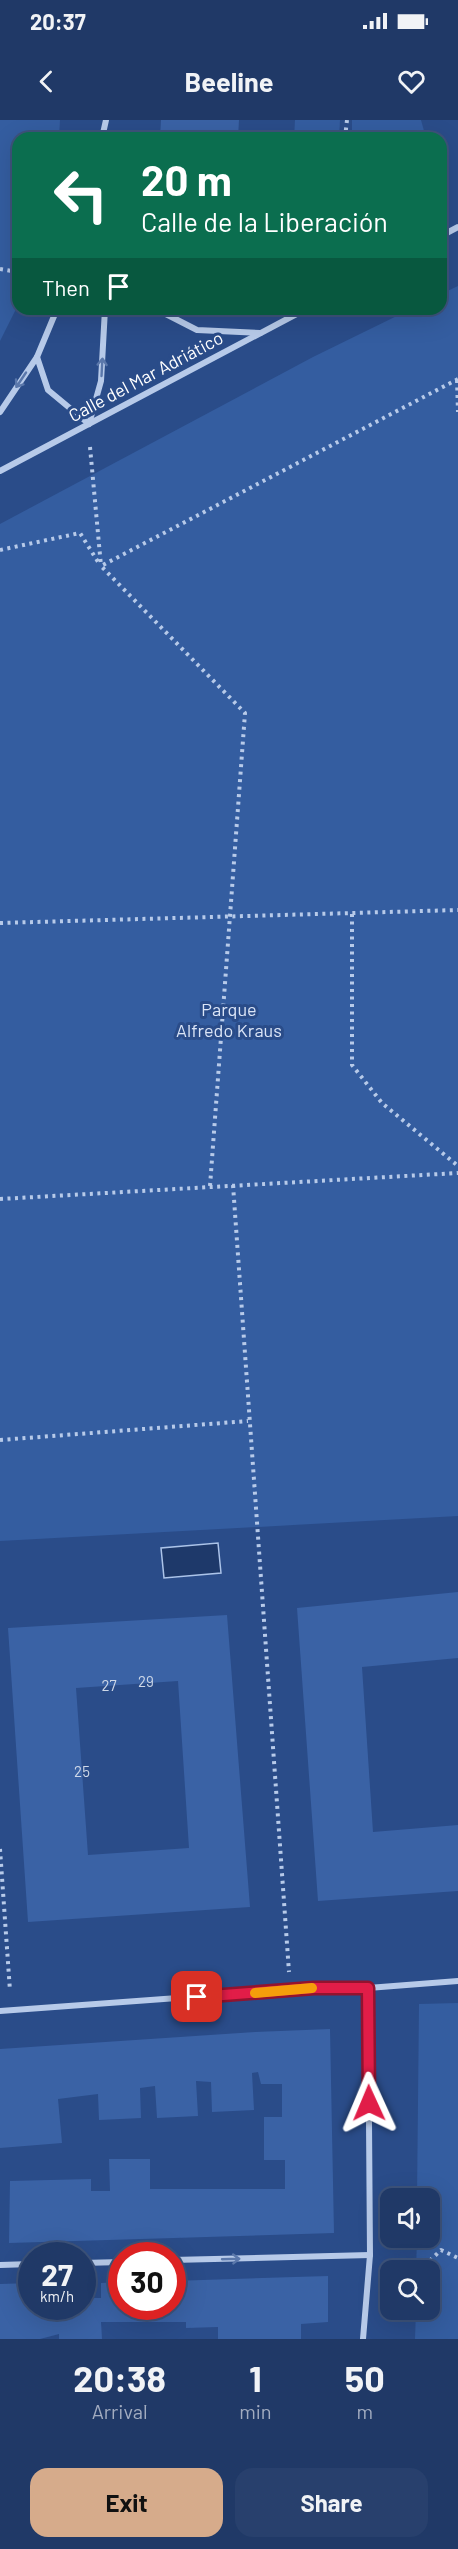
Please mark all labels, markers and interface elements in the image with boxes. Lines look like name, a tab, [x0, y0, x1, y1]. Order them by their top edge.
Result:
text: 20:37	[30, 8, 86, 34]
icon: back	[30, 65, 63, 98]
text: Beeline	[184, 65, 274, 97]
icon: heart	[395, 65, 428, 98]
text: 20 m	[141, 154, 232, 204]
icon: left	[42, 156, 120, 234]
text: Calle de la Liberación	[141, 205, 388, 237]
icon: arrive	[102, 270, 135, 303]
text: Then	[42, 274, 90, 300]
street label: Calle del Mar Adriático	[64, 326, 227, 426]
one-way arrow	[97, 358, 108, 378]
one-way arrow	[15, 371, 28, 388]
park label: Parque Alfredo Kraus	[176, 998, 282, 1041]
house number: 29	[138, 1672, 154, 1690]
house number: 27	[101, 1676, 117, 1694]
house number: 25	[74, 1762, 90, 1780]
pin	[171, 1971, 222, 2022]
icon: arrive	[180, 1980, 213, 2013]
position arrow	[337, 2071, 401, 2135]
map controls	[380, 2188, 440, 2320]
button: sound	[380, 2188, 440, 2248]
speed limit sign: 30	[108, 2242, 186, 2320]
one-way arrow	[220, 2253, 240, 2264]
text: 27	[41, 2256, 73, 2292]
button: search	[380, 2260, 440, 2320]
text: km/h	[40, 2287, 74, 2305]
text: 20:38	[73, 2356, 166, 2399]
text: 1	[249, 2356, 262, 2399]
text: 50	[345, 2356, 385, 2399]
text: Arrival	[92, 2399, 148, 2423]
text: min	[239, 2399, 272, 2423]
text: m	[357, 2399, 373, 2423]
button: Exit	[30, 2468, 223, 2537]
button: Share	[235, 2468, 428, 2537]

